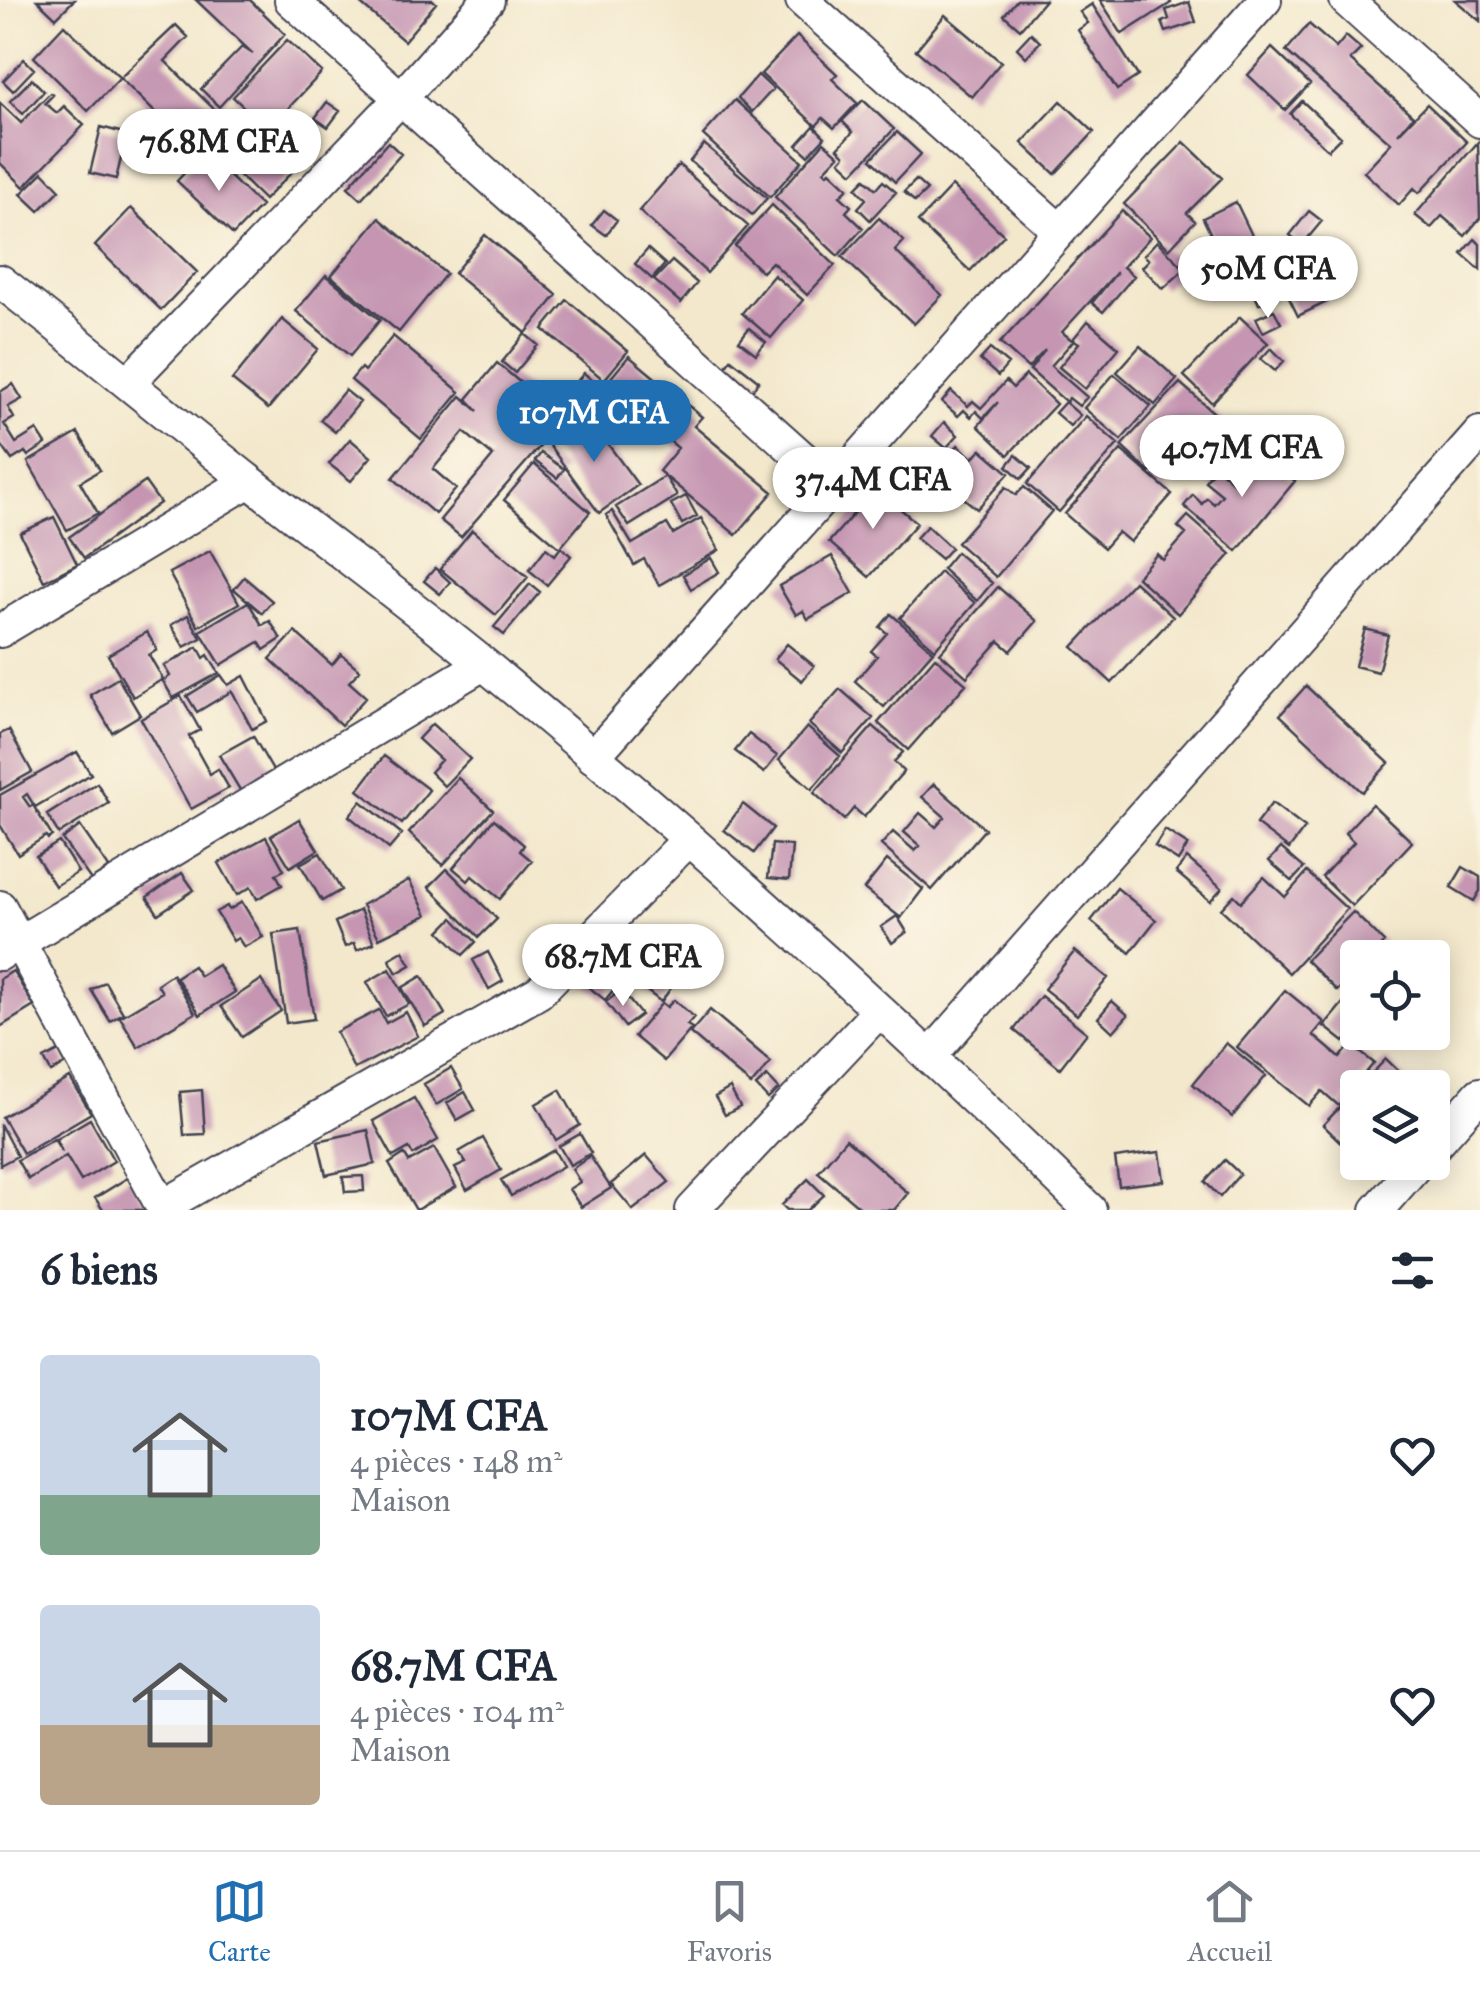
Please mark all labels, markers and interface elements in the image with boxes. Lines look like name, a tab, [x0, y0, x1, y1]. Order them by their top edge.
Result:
pin: 76.8M CFA	[105, 109, 333, 194]
text: 76.8M CFA	[139, 122, 299, 161]
pin: 50M CFA	[1176, 236, 1360, 321]
text: 50M CFA	[1200, 249, 1336, 288]
pin: 107M CFA	[491, 380, 697, 465]
text: 107M CFA	[519, 393, 669, 432]
pin: 40.7M CFA	[1128, 415, 1356, 500]
text: 40.7M CFA	[1162, 428, 1322, 467]
pin: 37.4M CFA	[759, 447, 987, 532]
text: 37.4M CFA	[795, 460, 951, 499]
pin: 68.7M CFA	[509, 924, 737, 1009]
text: 68.7M CFA	[544, 937, 702, 976]
map controls	[1340, 940, 1450, 1180]
button: locate	[1340, 940, 1450, 1050]
button: layers	[1340, 1070, 1450, 1180]
icon: filters	[1385, 1243, 1440, 1298]
text: 6 biens	[40, 1244, 158, 1296]
text: 107M CFA	[350, 1390, 548, 1442]
icon: home	[120, 1395, 240, 1515]
icon: heart	[1385, 1428, 1440, 1483]
text: 4 pièces · 148 m²	[350, 1442, 563, 1481]
text: Maison	[350, 1481, 451, 1520]
text: 68.7M CFA	[350, 1640, 557, 1692]
icon: home	[120, 1645, 240, 1765]
icon: heart	[1385, 1678, 1440, 1733]
text: 4 pièces · 104 m²	[350, 1692, 564, 1731]
text: Maison	[350, 1731, 451, 1770]
tab: Carte	[208, 1874, 271, 1969]
tab: Favoris	[687, 1874, 772, 1969]
tab: Accueil	[1188, 1874, 1272, 1969]

